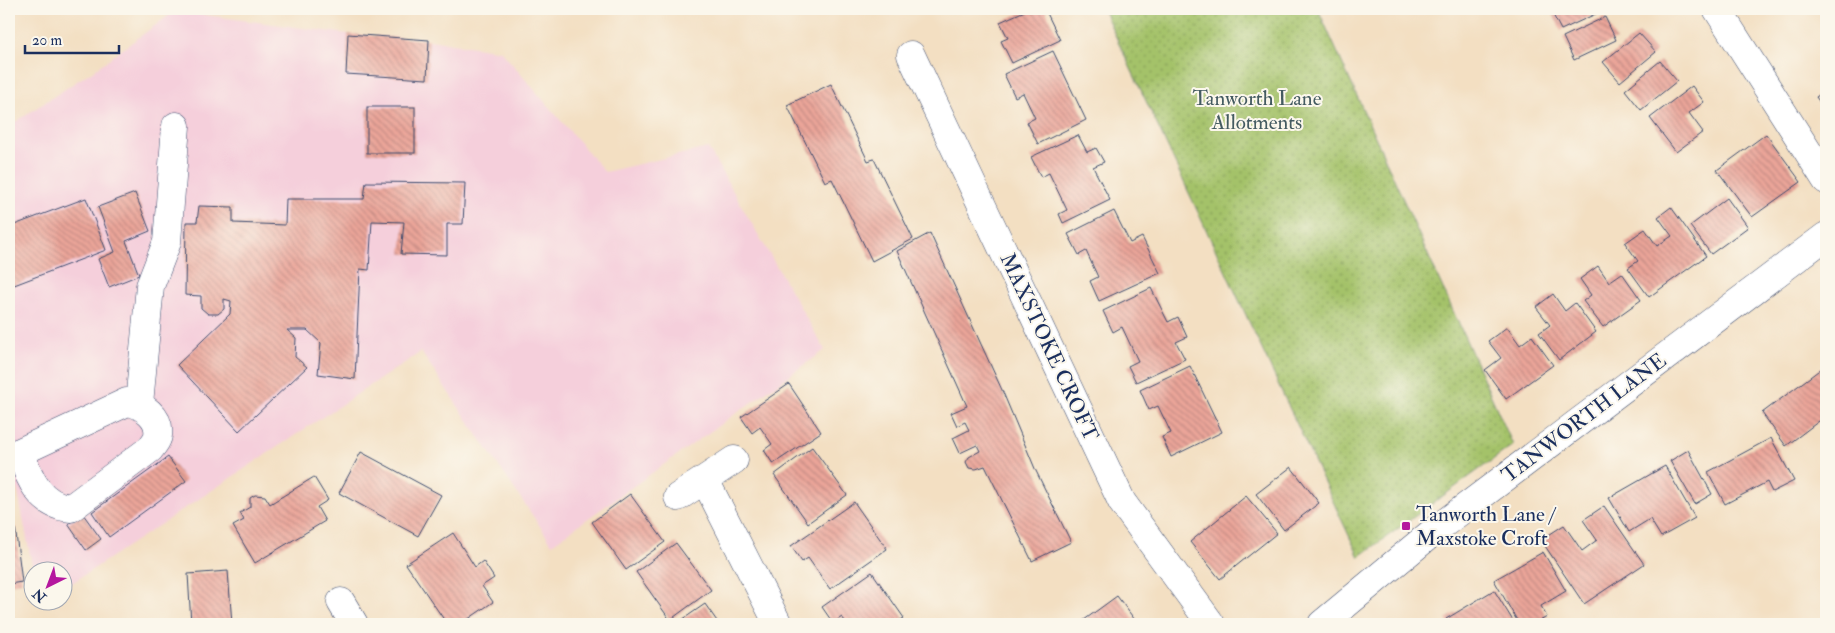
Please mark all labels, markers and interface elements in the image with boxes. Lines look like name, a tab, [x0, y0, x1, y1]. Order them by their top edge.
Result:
scale bar	[25, 22, 119, 54]
text: 20 m	[32, 31, 62, 50]
park label: Tanworth Lane Allotments	[1193, 85, 1322, 136]
street label: MAXSTOKE CROFT	[994, 249, 1105, 446]
street label: TANWORTH LANE	[1496, 347, 1672, 489]
place label: Tanworth Lane / Maxstoke Croft	[1416, 501, 1557, 552]
marker: Tanworth Lane / Maxstoke Croft	[1400, 520, 1412, 532]
north arrow	[22, 560, 72, 610]
text: N	[29, 584, 51, 606]

